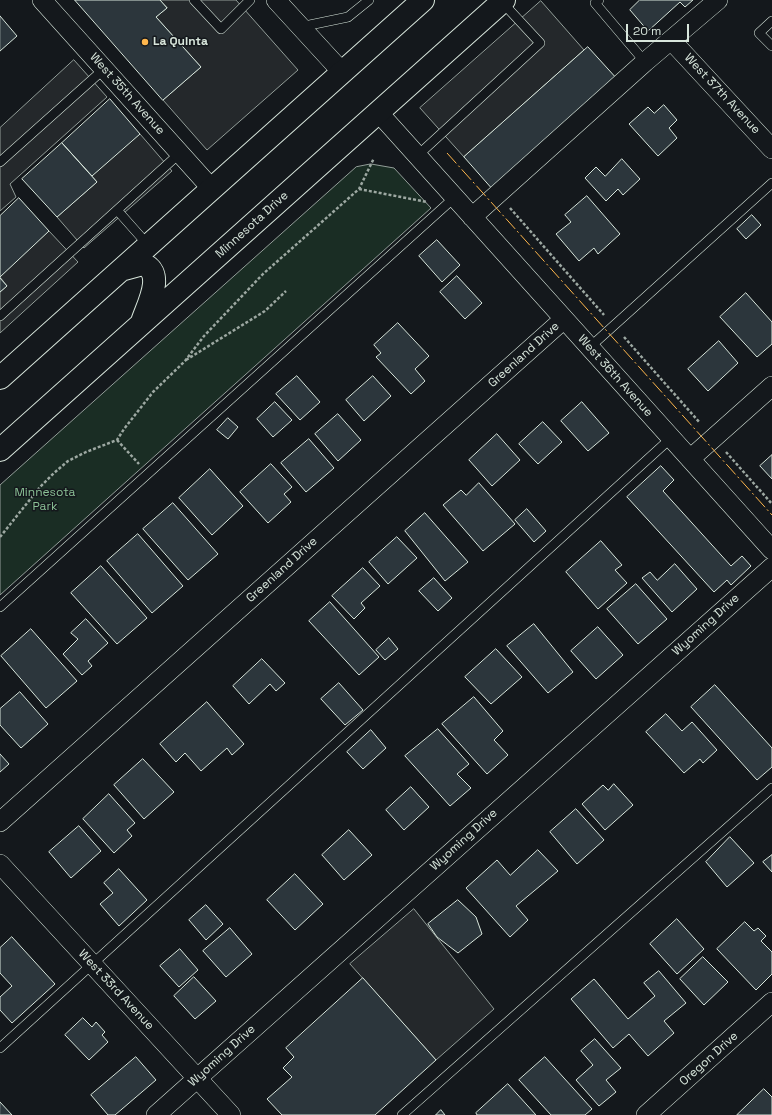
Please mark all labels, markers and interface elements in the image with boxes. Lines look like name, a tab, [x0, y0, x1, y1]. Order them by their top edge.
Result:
scale bar	[628, 16, 691, 42]
text: 20 m	[633, 23, 661, 39]
place label: La Quinta	[153, 35, 208, 49]
marker: La Quinta	[140, 37, 150, 47]
street label: West 35th Avenue	[87, 50, 167, 138]
street label: West 37th Avenue	[681, 51, 763, 137]
street label: Minnesota Drive	[213, 189, 291, 261]
street label: Greenland Drive	[486, 319, 562, 391]
street label: West 36th Avenue	[574, 332, 656, 420]
park label: Minnesota Park	[14, 486, 76, 514]
street label: Greenland Drive	[244, 534, 320, 606]
street label: Wyoming Drive	[669, 591, 743, 659]
street label: Wyoming Drive	[427, 806, 501, 874]
street label: West 33rd Avenue	[75, 947, 157, 1033]
street label: Wyoming Drive	[185, 1022, 259, 1090]
street label: Oregon Drive	[677, 1029, 741, 1089]

